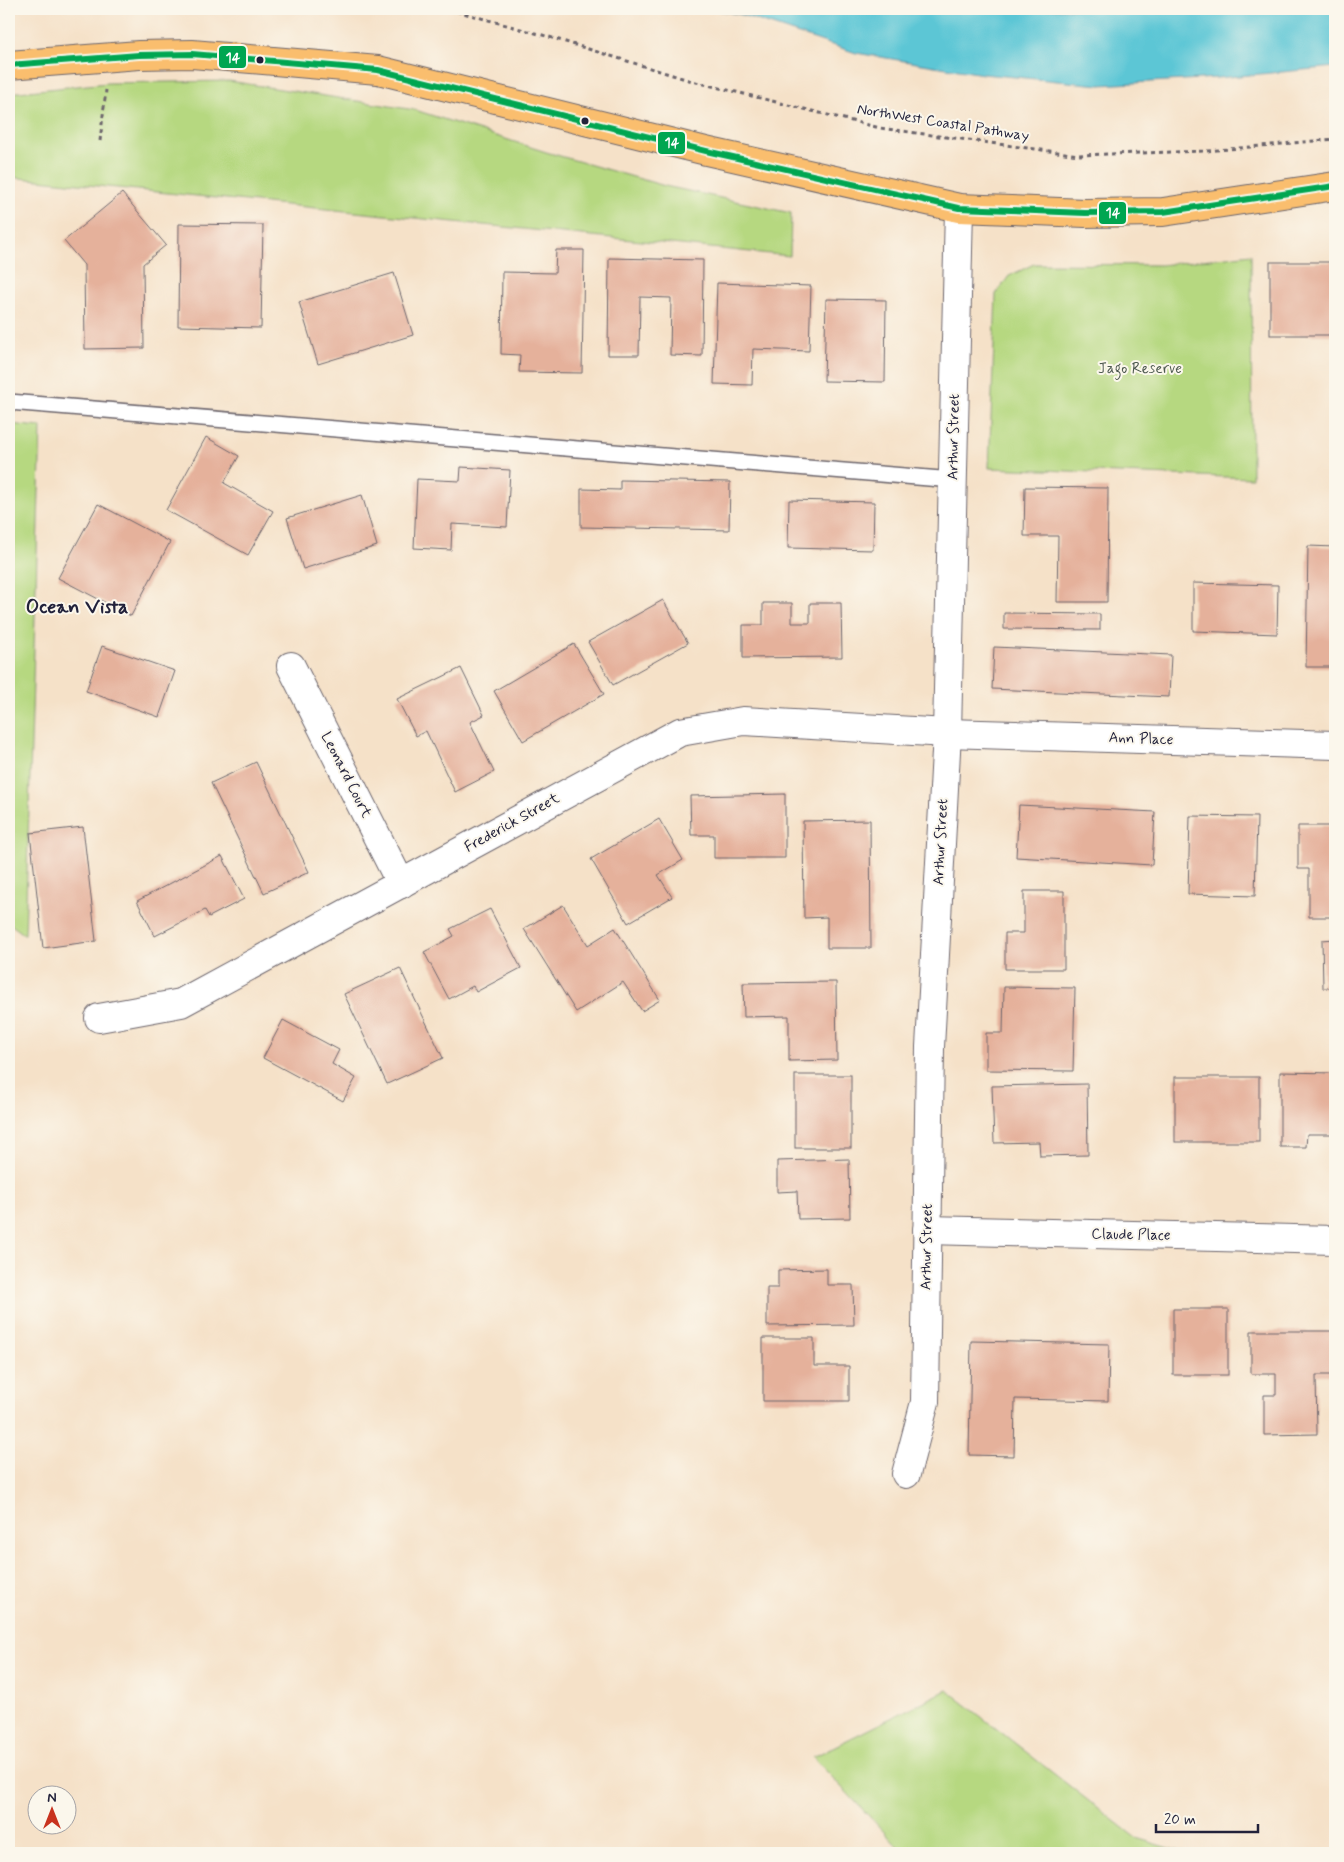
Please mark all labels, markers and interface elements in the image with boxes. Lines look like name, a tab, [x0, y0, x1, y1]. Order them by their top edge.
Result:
line badge: 14	[218, 45, 247, 69]
text: 14	[226, 49, 241, 67]
unlabelled marker	[255, 55, 265, 65]
street label: NorthWest Coastal Pathway	[856, 100, 1031, 147]
unlabelled marker	[580, 116, 590, 126]
line badge: 14	[657, 131, 686, 155]
text: 14	[665, 134, 680, 152]
line badge: 14	[1098, 201, 1127, 225]
text: 14	[1106, 204, 1121, 222]
park label: Jago Reserve	[1098, 359, 1182, 380]
street label: Arthur Street	[943, 393, 965, 480]
district label: Ocean Vista	[26, 594, 128, 621]
street label: Ann Place	[1108, 728, 1174, 750]
street label: Leonard Court	[316, 729, 376, 822]
street label: Frederick Street	[461, 789, 563, 857]
street label: Arthur Street	[929, 798, 953, 886]
street label: Arthur Street	[916, 1203, 938, 1290]
street label: Claude Place	[1091, 1224, 1171, 1246]
north arrow	[28, 1784, 78, 1834]
text: N	[47, 1789, 57, 1807]
scale bar	[1156, 1802, 1259, 1834]
text: 20 m	[1164, 1810, 1196, 1830]

